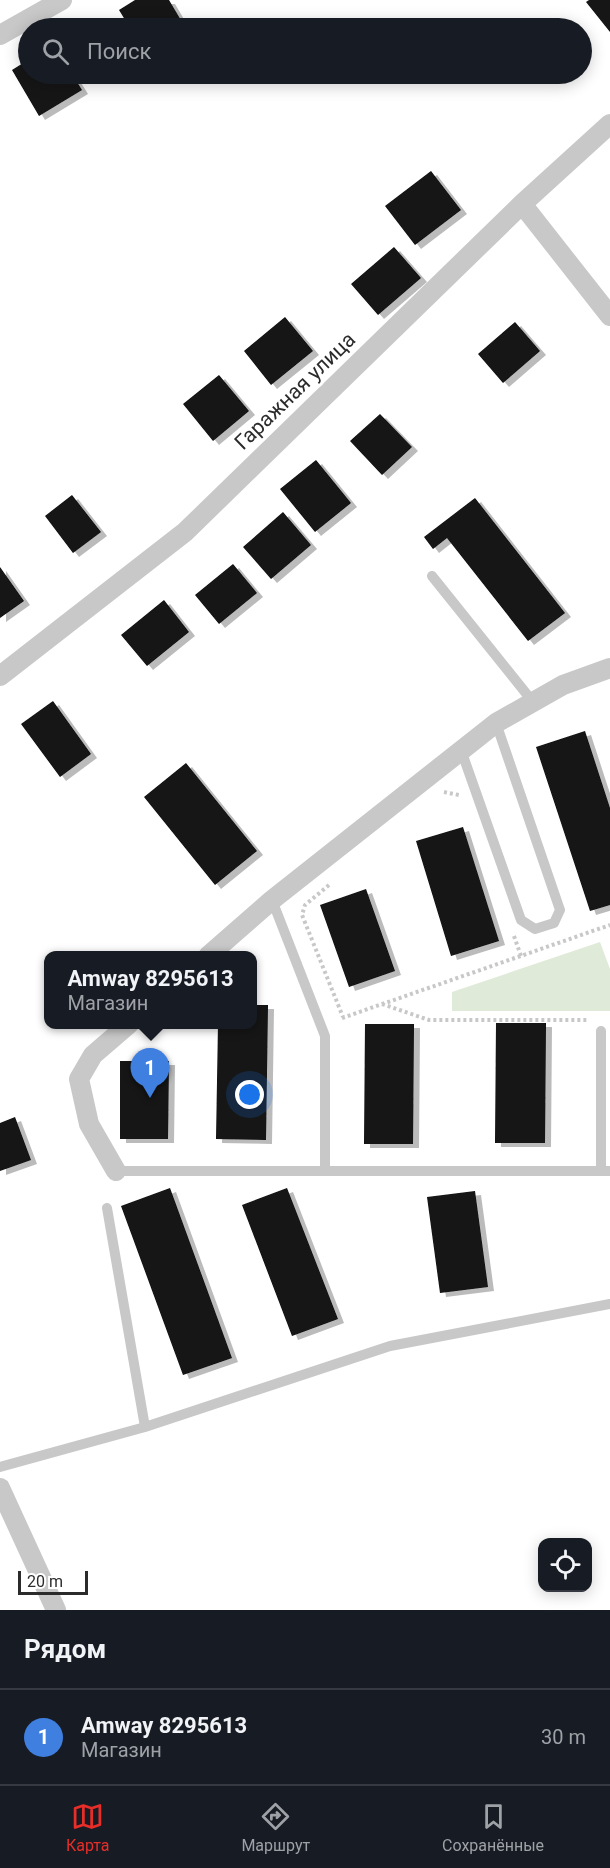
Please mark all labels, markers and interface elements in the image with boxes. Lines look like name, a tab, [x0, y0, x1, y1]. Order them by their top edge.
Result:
search box	[18, 18, 592, 84]
icon: search	[39, 35, 72, 68]
text: Поиск	[87, 39, 151, 64]
street label: Гаражная улица	[230, 327, 360, 455]
popup	[44, 951, 257, 1029]
text: Amway 8295613	[67, 966, 234, 991]
text: Магазин	[67, 991, 148, 1015]
pin: 1	[130, 1048, 170, 1098]
your location	[235, 1080, 264, 1109]
map controls	[538, 1538, 592, 1592]
button: locate	[538, 1538, 592, 1592]
scale bar	[18, 1568, 88, 1596]
text: 20 m	[27, 1572, 63, 1591]
text: Рядом	[24, 1634, 106, 1664]
text: Amway 8295613	[81, 1713, 247, 1738]
text: 1	[38, 1725, 49, 1749]
text: 30 m	[541, 1725, 586, 1749]
text: Магазин	[81, 1738, 162, 1762]
tab: Карта	[66, 1800, 110, 1855]
tab: Маршрут	[241, 1800, 310, 1855]
tab: Сохранённые	[442, 1800, 544, 1855]

